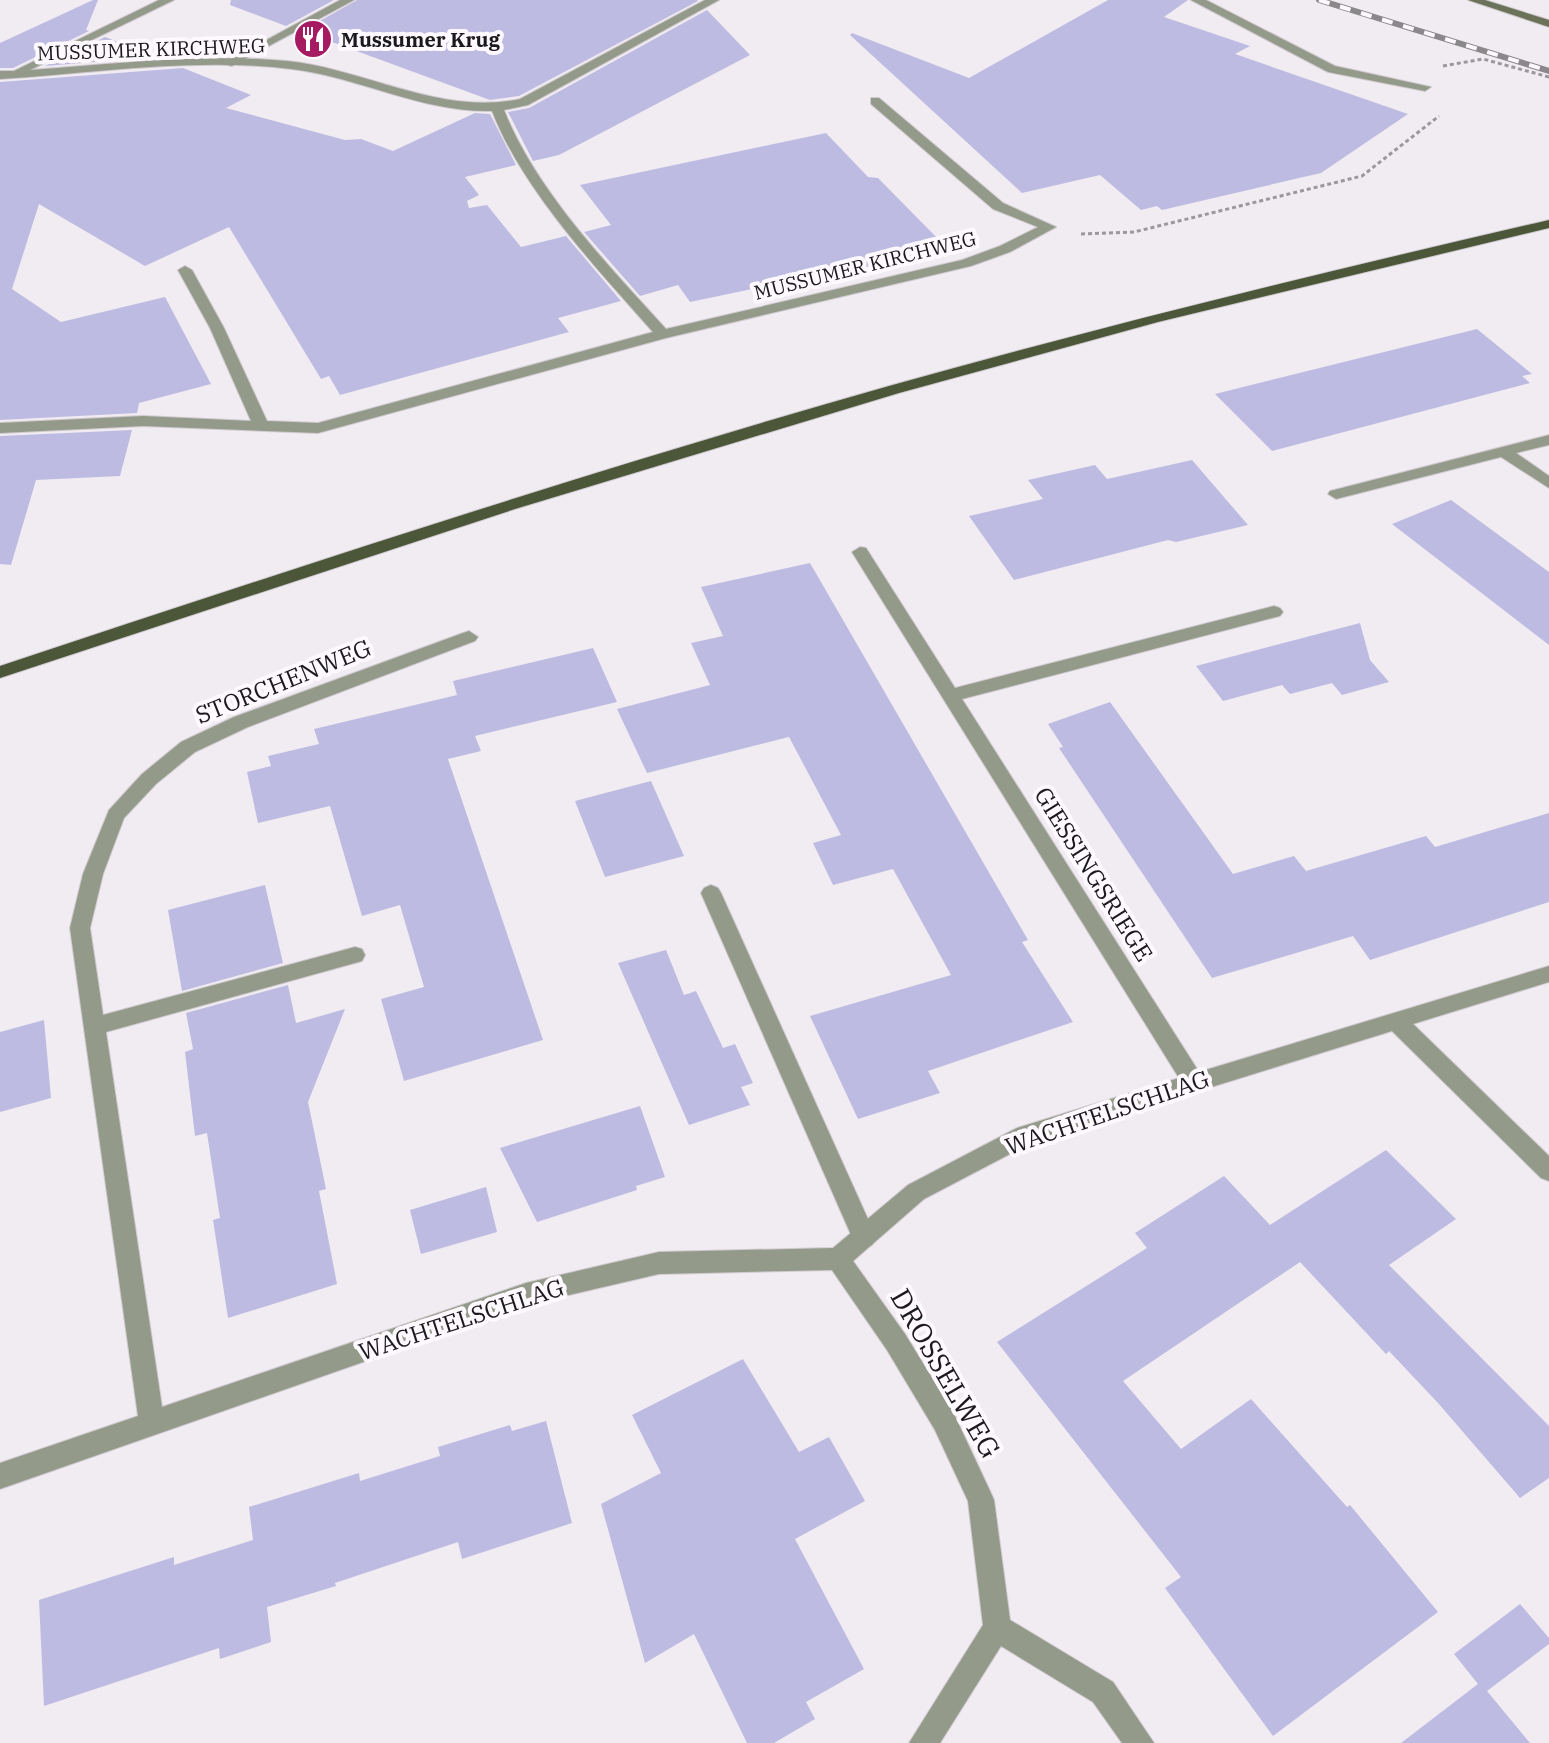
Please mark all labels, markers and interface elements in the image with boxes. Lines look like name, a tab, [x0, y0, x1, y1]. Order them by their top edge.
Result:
restaurant icon: Mussumer Krug	[292, 18, 334, 60]
place label: Mussumer Krug	[341, 26, 500, 53]
street label: MUSSUMER KIRCHWEG	[36, 32, 266, 66]
street label: MUSSUMER KIRCHWEG	[751, 224, 979, 306]
street label: STORCHENWEG	[190, 631, 376, 731]
street label: GIESSINGSRIEGE	[1027, 781, 1161, 967]
street label: WACHTELSCHLAG	[1001, 1062, 1213, 1162]
street label: WACHTELSCHLAG	[354, 1271, 568, 1367]
street label: DROSSELWEG	[883, 1282, 1009, 1464]

